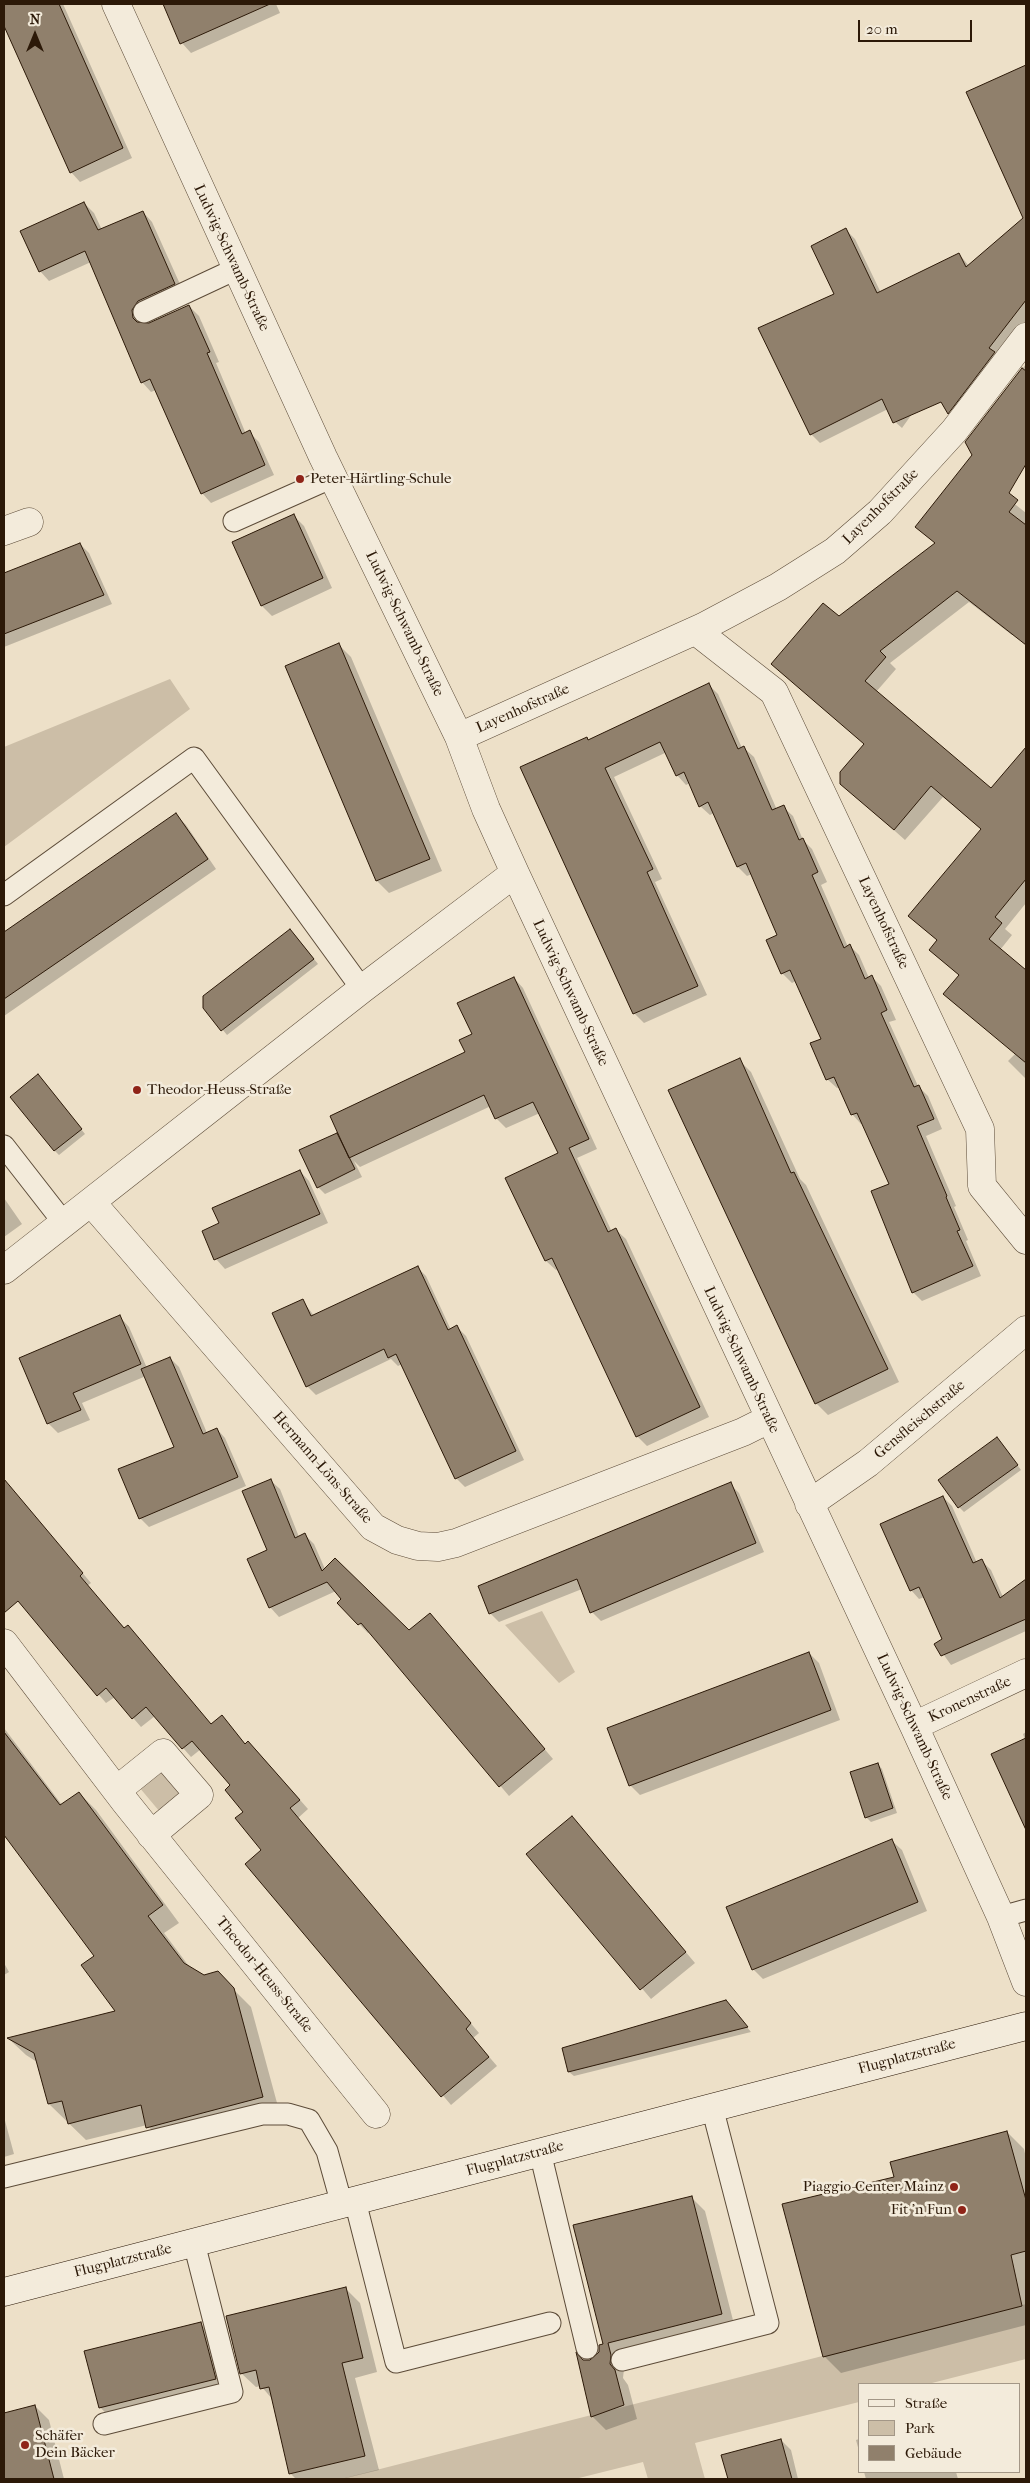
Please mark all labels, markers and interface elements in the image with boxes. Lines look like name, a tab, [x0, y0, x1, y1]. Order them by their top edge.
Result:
north arrow	[10, 10, 60, 60]
scale bar	[860, 10, 974, 42]
text: N	[30, 11, 40, 28]
text: 20 m	[866, 20, 898, 38]
street label: Ludwig-Schwamb-Straße	[189, 182, 273, 334]
street label: Layenhofstraße	[839, 465, 923, 549]
place label: Peter-Härtling-Schule	[310, 470, 451, 488]
marker: Peter-Härtling-Schule	[294, 473, 306, 485]
street label: Ludwig-Schwamb-Straße	[361, 548, 447, 700]
street label: Layenhofstraße	[474, 680, 572, 738]
street label: Layenhofstraße	[854, 874, 912, 972]
street label: Ludwig-Schwamb-Straße	[528, 917, 612, 1069]
place label: Theodor-Heuss-Straße	[147, 1081, 291, 1099]
marker: Theodor-Heuss-Straße	[131, 1084, 143, 1096]
street label: Ludwig-Schwamb-Straße	[699, 1284, 783, 1436]
street label: Gensfleischstraße	[871, 1377, 969, 1463]
street label: Hermann-Löns-Straße	[268, 1408, 376, 1528]
street label: Ludwig-Schwamb-Straße	[872, 1651, 956, 1803]
street label: Kronenstraße	[926, 1673, 1014, 1727]
street label: Theodor-Heuss-Straße	[212, 1913, 316, 2037]
street label: Flugplatzstraße	[856, 2035, 958, 2079]
street label: Flugplatzstraße	[464, 2137, 566, 2181]
place label: Piaggio-Center Mainz	[803, 2178, 944, 2196]
marker: Piaggio-Center Mainz	[948, 2181, 960, 2193]
place label: Fit 'n Fun	[891, 2201, 952, 2219]
marker: Fit 'n Fun	[956, 2204, 968, 2216]
street label: Flugplatzstraße	[72, 2240, 174, 2282]
legend	[858, 2383, 1020, 2473]
text: Straße	[905, 2394, 947, 2412]
text: Park	[905, 2419, 935, 2437]
place label: Schäfer Dein Bäcker	[35, 2427, 115, 2462]
marker: Schäfer Dein Bäcker	[19, 2439, 31, 2451]
text: Gebäude	[905, 2444, 962, 2462]

